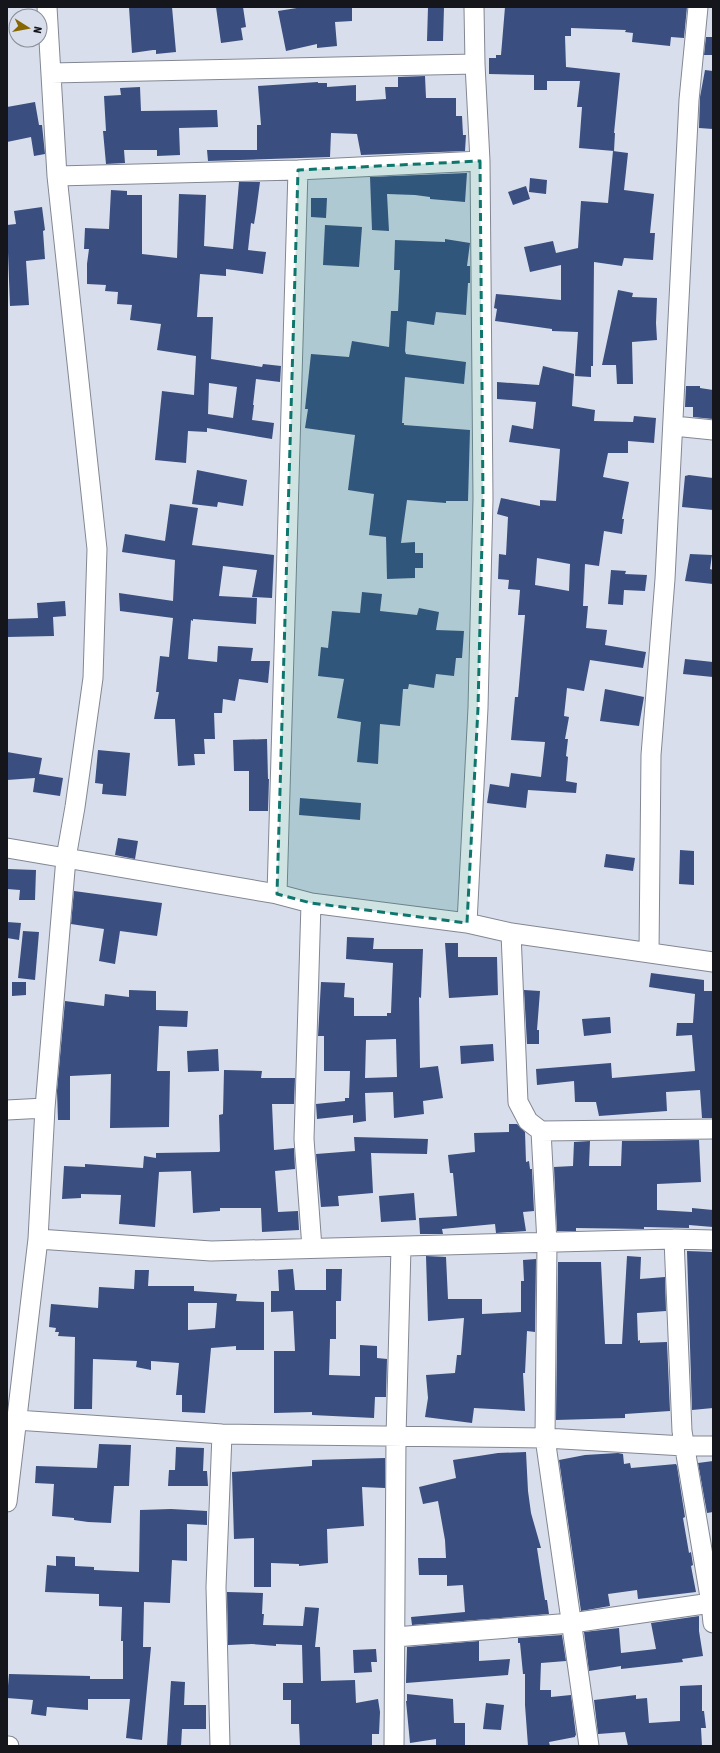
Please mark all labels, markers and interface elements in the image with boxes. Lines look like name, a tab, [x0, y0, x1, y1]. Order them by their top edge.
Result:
north arrow	[8, 8, 48, 48]
text: N	[31, 26, 44, 34]

